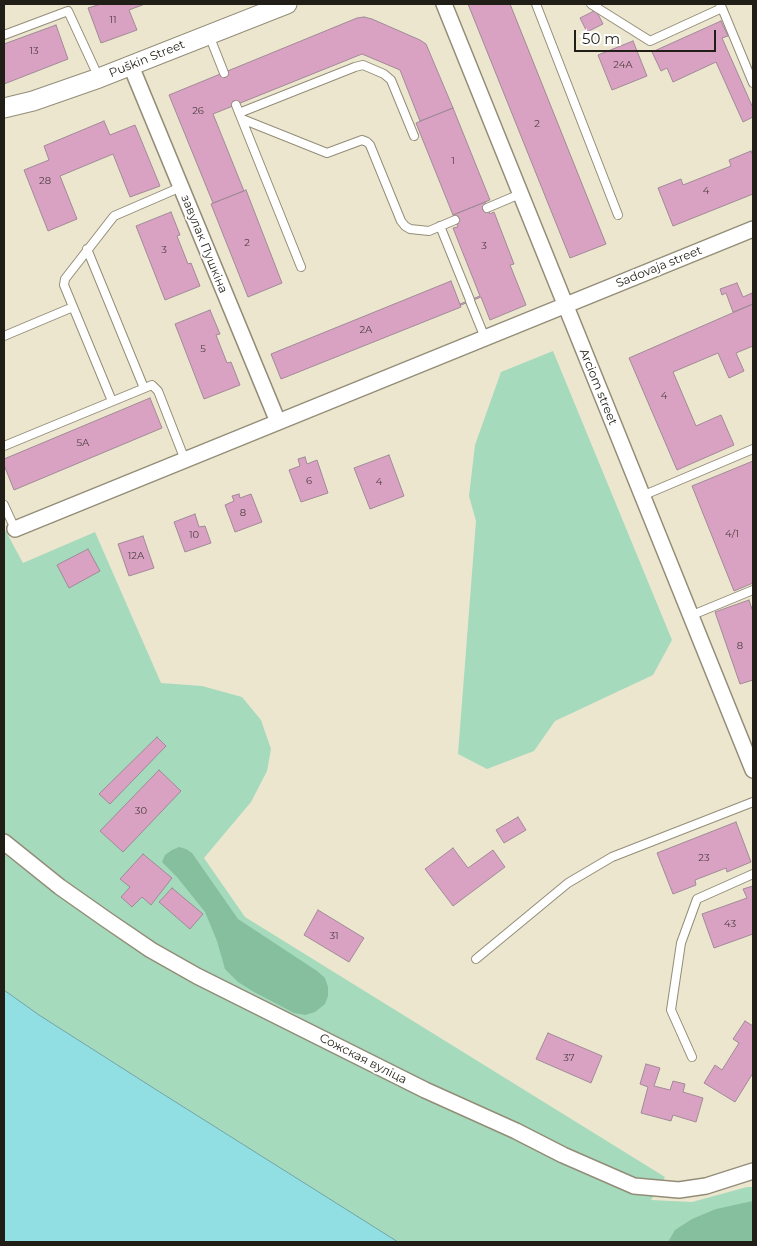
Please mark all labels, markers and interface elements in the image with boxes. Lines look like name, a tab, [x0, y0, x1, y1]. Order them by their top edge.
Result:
house number: 11	[109, 14, 117, 26]
scale bar	[577, 20, 720, 52]
text: 50 m	[582, 29, 620, 48]
street label: Puškin Street	[107, 37, 187, 81]
house number: 13	[29, 45, 39, 57]
house number: 24А	[613, 59, 633, 71]
house number: 26	[192, 105, 204, 117]
house number: 2	[534, 118, 540, 130]
house number: 1	[451, 155, 455, 167]
house number: 28	[39, 175, 51, 187]
house number: 4	[703, 185, 709, 197]
street label: завулак Пушкіна	[178, 193, 230, 295]
house number: 2	[244, 237, 250, 249]
house number: 3	[481, 240, 487, 252]
street label: Sadovaja street	[614, 243, 704, 291]
house number: 3	[161, 244, 167, 256]
house number: 2А	[359, 324, 373, 336]
house number: 5	[200, 343, 206, 355]
street label: Arciom street	[576, 347, 620, 427]
house number: 4	[661, 390, 667, 402]
house number: 5А	[76, 437, 90, 449]
house number: 6	[306, 475, 312, 487]
house number: 4	[376, 476, 382, 488]
house number: 8	[240, 507, 246, 519]
house number: 4/1	[725, 528, 739, 540]
house number: 10	[189, 529, 199, 541]
house number: 12А	[128, 550, 144, 562]
house number: 8	[737, 640, 743, 652]
house number: 30	[135, 805, 147, 817]
house number: 23	[698, 852, 710, 864]
house number: 43	[724, 918, 736, 930]
house number: 31	[329, 930, 339, 942]
street label: Сожская вуліца	[317, 1031, 409, 1087]
house number: 37	[563, 1052, 575, 1064]

